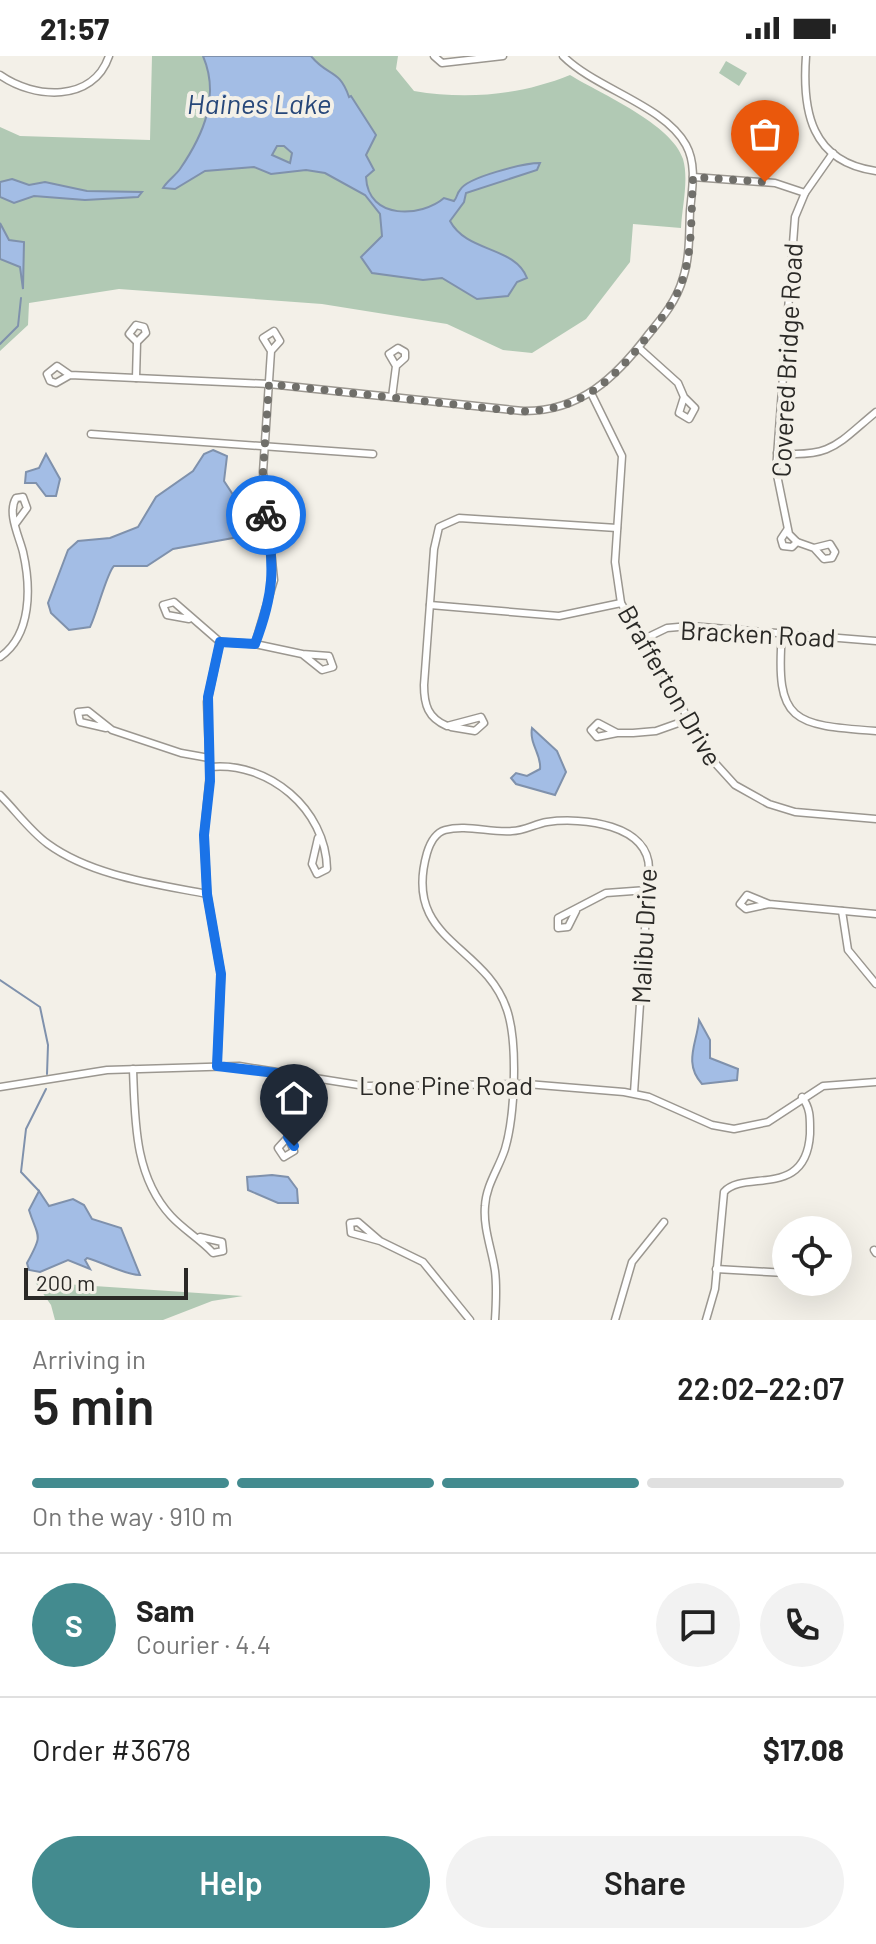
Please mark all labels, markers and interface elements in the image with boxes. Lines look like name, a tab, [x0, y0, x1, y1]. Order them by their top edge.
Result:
text: 21:57	[40, 10, 109, 46]
water label: Haines Lake	[187, 86, 331, 120]
pin	[731, 100, 799, 182]
icon: bag	[743, 112, 787, 156]
street label: Covered Bridge Road	[764, 242, 808, 478]
courier	[226, 475, 306, 555]
icon: bike	[244, 493, 288, 537]
street label: Brafferton Drive	[613, 599, 729, 771]
street label: Bracken Road	[679, 613, 837, 653]
street label: Malibu Drive	[624, 867, 662, 1005]
pin	[260, 1064, 328, 1146]
street label: Lone Pine Road	[359, 1069, 533, 1100]
icon: home	[272, 1076, 316, 1120]
map controls	[772, 1216, 852, 1296]
button: locate	[772, 1216, 852, 1296]
scale bar	[24, 1264, 188, 1300]
text: 200 m	[36, 1269, 95, 1295]
text: Arriving in	[32, 1343, 146, 1374]
text: 22:02–22:07	[677, 1370, 844, 1406]
text: 5 min	[32, 1373, 155, 1435]
text: On the way · 910 m	[32, 1500, 233, 1531]
button: chat	[656, 1583, 740, 1667]
button: phone	[760, 1583, 844, 1667]
text: Sam	[136, 1592, 195, 1628]
text: S	[65, 1607, 83, 1643]
text: Courier · 4.4	[136, 1628, 271, 1659]
text: Order #3678	[32, 1731, 191, 1767]
text: $17.08	[763, 1731, 844, 1767]
button: Help	[32, 1836, 430, 1928]
button: Share	[446, 1836, 844, 1928]

